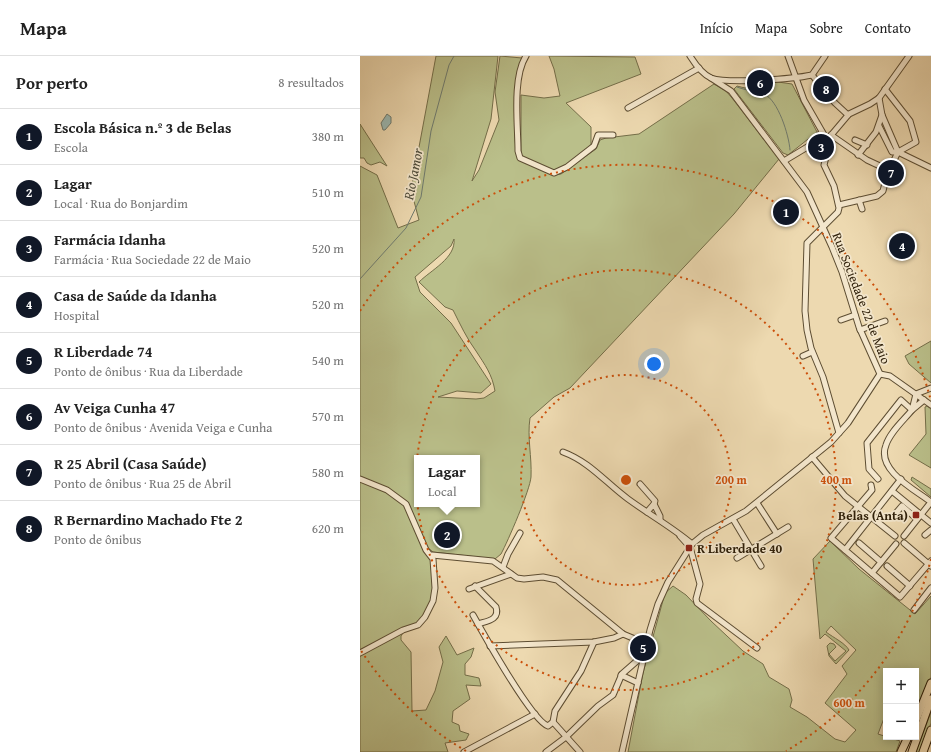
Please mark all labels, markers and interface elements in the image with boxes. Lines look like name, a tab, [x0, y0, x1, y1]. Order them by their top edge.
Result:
text: Mapa	[20, 14, 67, 42]
text: Início	[700, 18, 733, 38]
text: Mapa	[755, 18, 787, 38]
text: Sobre	[809, 18, 843, 38]
text: Contato	[865, 18, 911, 38]
pin: 6	[747, 68, 773, 98]
text: Por perto	[16, 70, 88, 95]
text: 8 resultados	[278, 73, 344, 92]
pin: 8	[813, 74, 839, 104]
text: Escola Básica n.º 3 de Belas	[54, 117, 231, 138]
text: 1	[26, 127, 32, 146]
text: 380 m	[312, 127, 344, 146]
pin: 3	[808, 132, 834, 162]
text: Escola	[54, 138, 88, 157]
water label: Rio Jamor	[398, 146, 428, 202]
pin: 7	[878, 158, 904, 188]
text: Lagar	[54, 173, 92, 194]
text: 2	[26, 183, 32, 202]
text: 510 m	[312, 183, 344, 202]
text: Local · Rua do Bonjardim	[54, 194, 188, 213]
pin: 1	[773, 197, 799, 227]
text: Farmácia Idanha	[54, 229, 166, 250]
street label: Rua Sociedade 22 de Maio	[828, 230, 896, 367]
pin: 4	[889, 231, 915, 261]
text: 3	[26, 239, 32, 258]
text: 520 m	[312, 239, 344, 258]
text: Farmácia · Rua Sociedade 22 de Maio	[54, 250, 251, 269]
text: Casa de Saúde da Idanha	[54, 285, 217, 306]
text: 4	[26, 295, 32, 314]
text: 520 m	[312, 295, 344, 314]
text: Hospital	[54, 306, 99, 325]
text: R Liberdade 74	[54, 341, 152, 362]
text: 5	[26, 351, 32, 370]
text: 540 m	[312, 351, 344, 370]
your location	[644, 354, 664, 374]
text: Ponto de ônibus · Rua da Liberdade	[54, 362, 243, 381]
text: Av Veiga Cunha 47	[54, 397, 175, 418]
text: 6	[26, 407, 32, 426]
text: 570 m	[312, 407, 344, 426]
text: Ponto de ônibus · Avenida Veiga e Cunha	[54, 418, 272, 437]
text: R 25 Abril (Casa Saúde)	[54, 453, 207, 474]
popup	[414, 455, 480, 507]
text: Lagar	[428, 461, 466, 482]
text: 7	[26, 463, 32, 482]
text: 580 m	[312, 463, 344, 482]
text: 200 m	[715, 471, 748, 488]
text: 400 m	[820, 471, 853, 488]
centre of rings	[619, 473, 633, 487]
text: Ponto de ônibus · Rua 25 de Abril	[54, 474, 231, 493]
text: Local	[428, 482, 457, 501]
place label: Belas (Anta)	[838, 506, 908, 525]
text: R Bernardino Machado Fte 2	[54, 509, 242, 530]
marker: Belas (Anta)	[911, 510, 921, 520]
text: 8	[26, 519, 32, 538]
text: 620 m	[312, 519, 344, 538]
pin: 2	[434, 520, 460, 550]
text: Ponto de ônibus	[54, 530, 141, 549]
place label: R Liberdade 40	[697, 539, 783, 558]
marker: R Liberdade 40	[684, 543, 694, 553]
pin: 5	[630, 633, 656, 663]
map controls	[883, 668, 919, 740]
button: +	[883, 668, 919, 704]
text: 600 m	[833, 694, 866, 711]
button: −	[883, 704, 919, 740]

